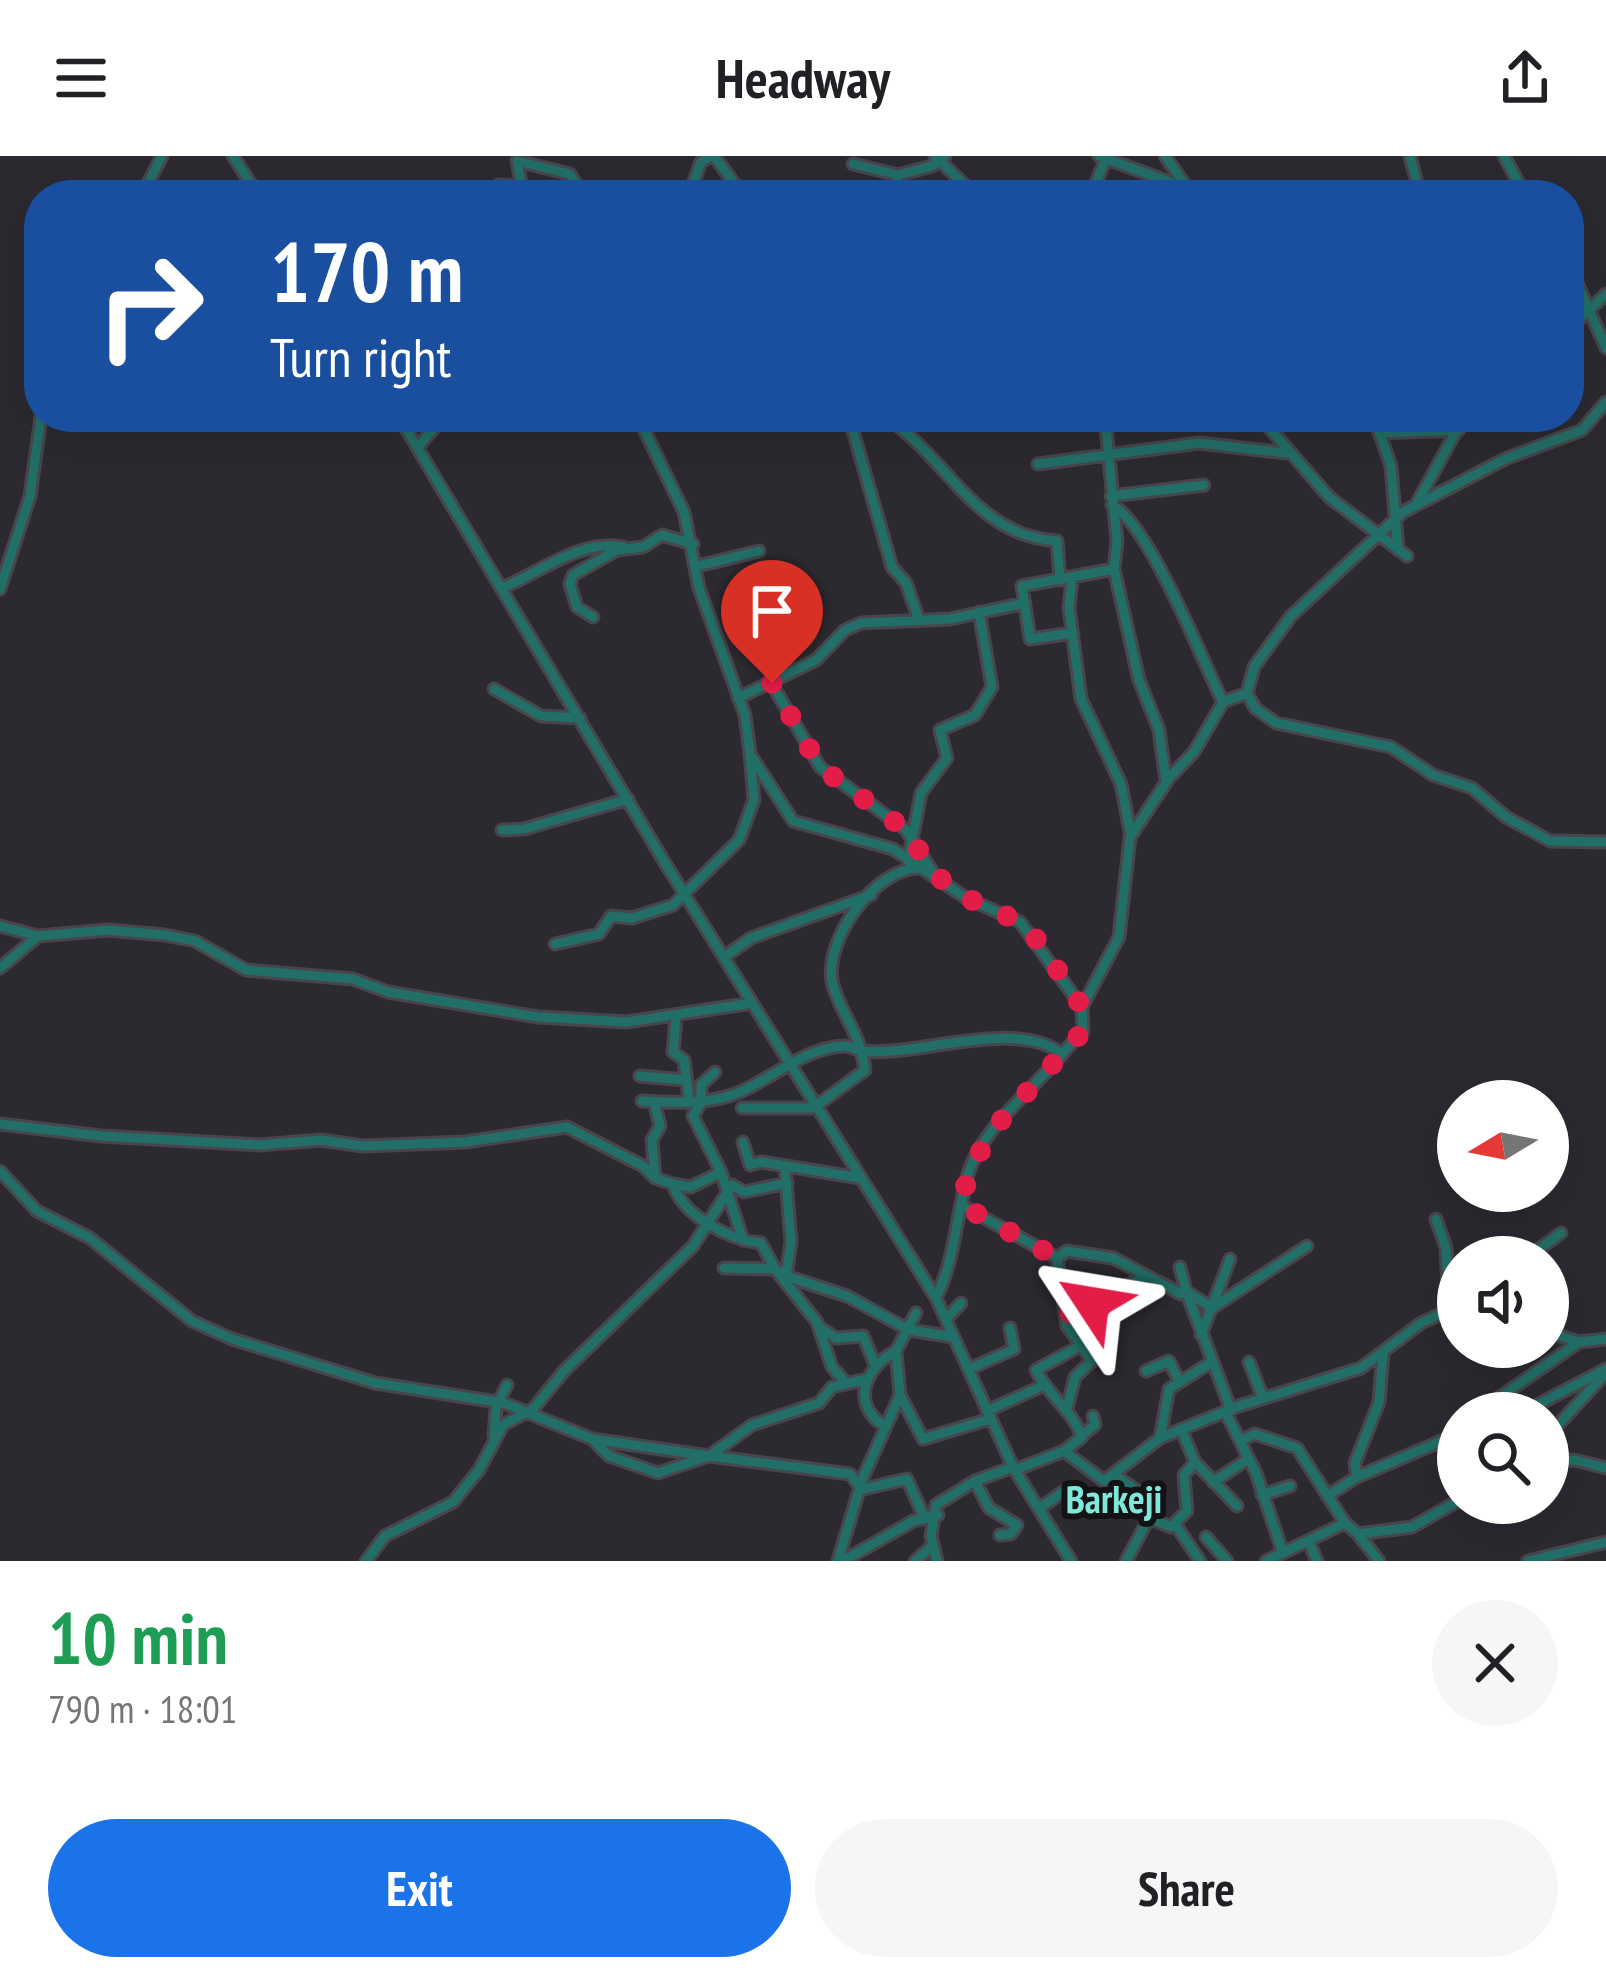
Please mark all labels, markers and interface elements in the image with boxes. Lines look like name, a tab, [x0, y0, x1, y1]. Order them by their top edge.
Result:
text: Headway	[716, 43, 890, 113]
icon: menu	[48, 45, 114, 111]
icon: share	[1492, 45, 1558, 111]
text: 170 m	[270, 216, 463, 325]
icon: right	[72, 228, 228, 384]
text: Turn right	[270, 322, 451, 392]
pin	[721, 560, 823, 683]
icon: arrive	[739, 578, 805, 644]
north arrow	[1437, 1080, 1569, 1212]
map controls	[1437, 1080, 1569, 1524]
button: sound	[1437, 1236, 1569, 1368]
position arrow	[1029, 1240, 1155, 1366]
button: search	[1437, 1392, 1569, 1524]
district label: Barkeji	[1066, 1473, 1162, 1524]
text: 10 min	[48, 1591, 228, 1684]
button: close	[1432, 1600, 1558, 1726]
text: 790 m · 18:01	[48, 1683, 237, 1734]
button: Exit	[48, 1819, 791, 1957]
button: Share	[815, 1819, 1558, 1957]

